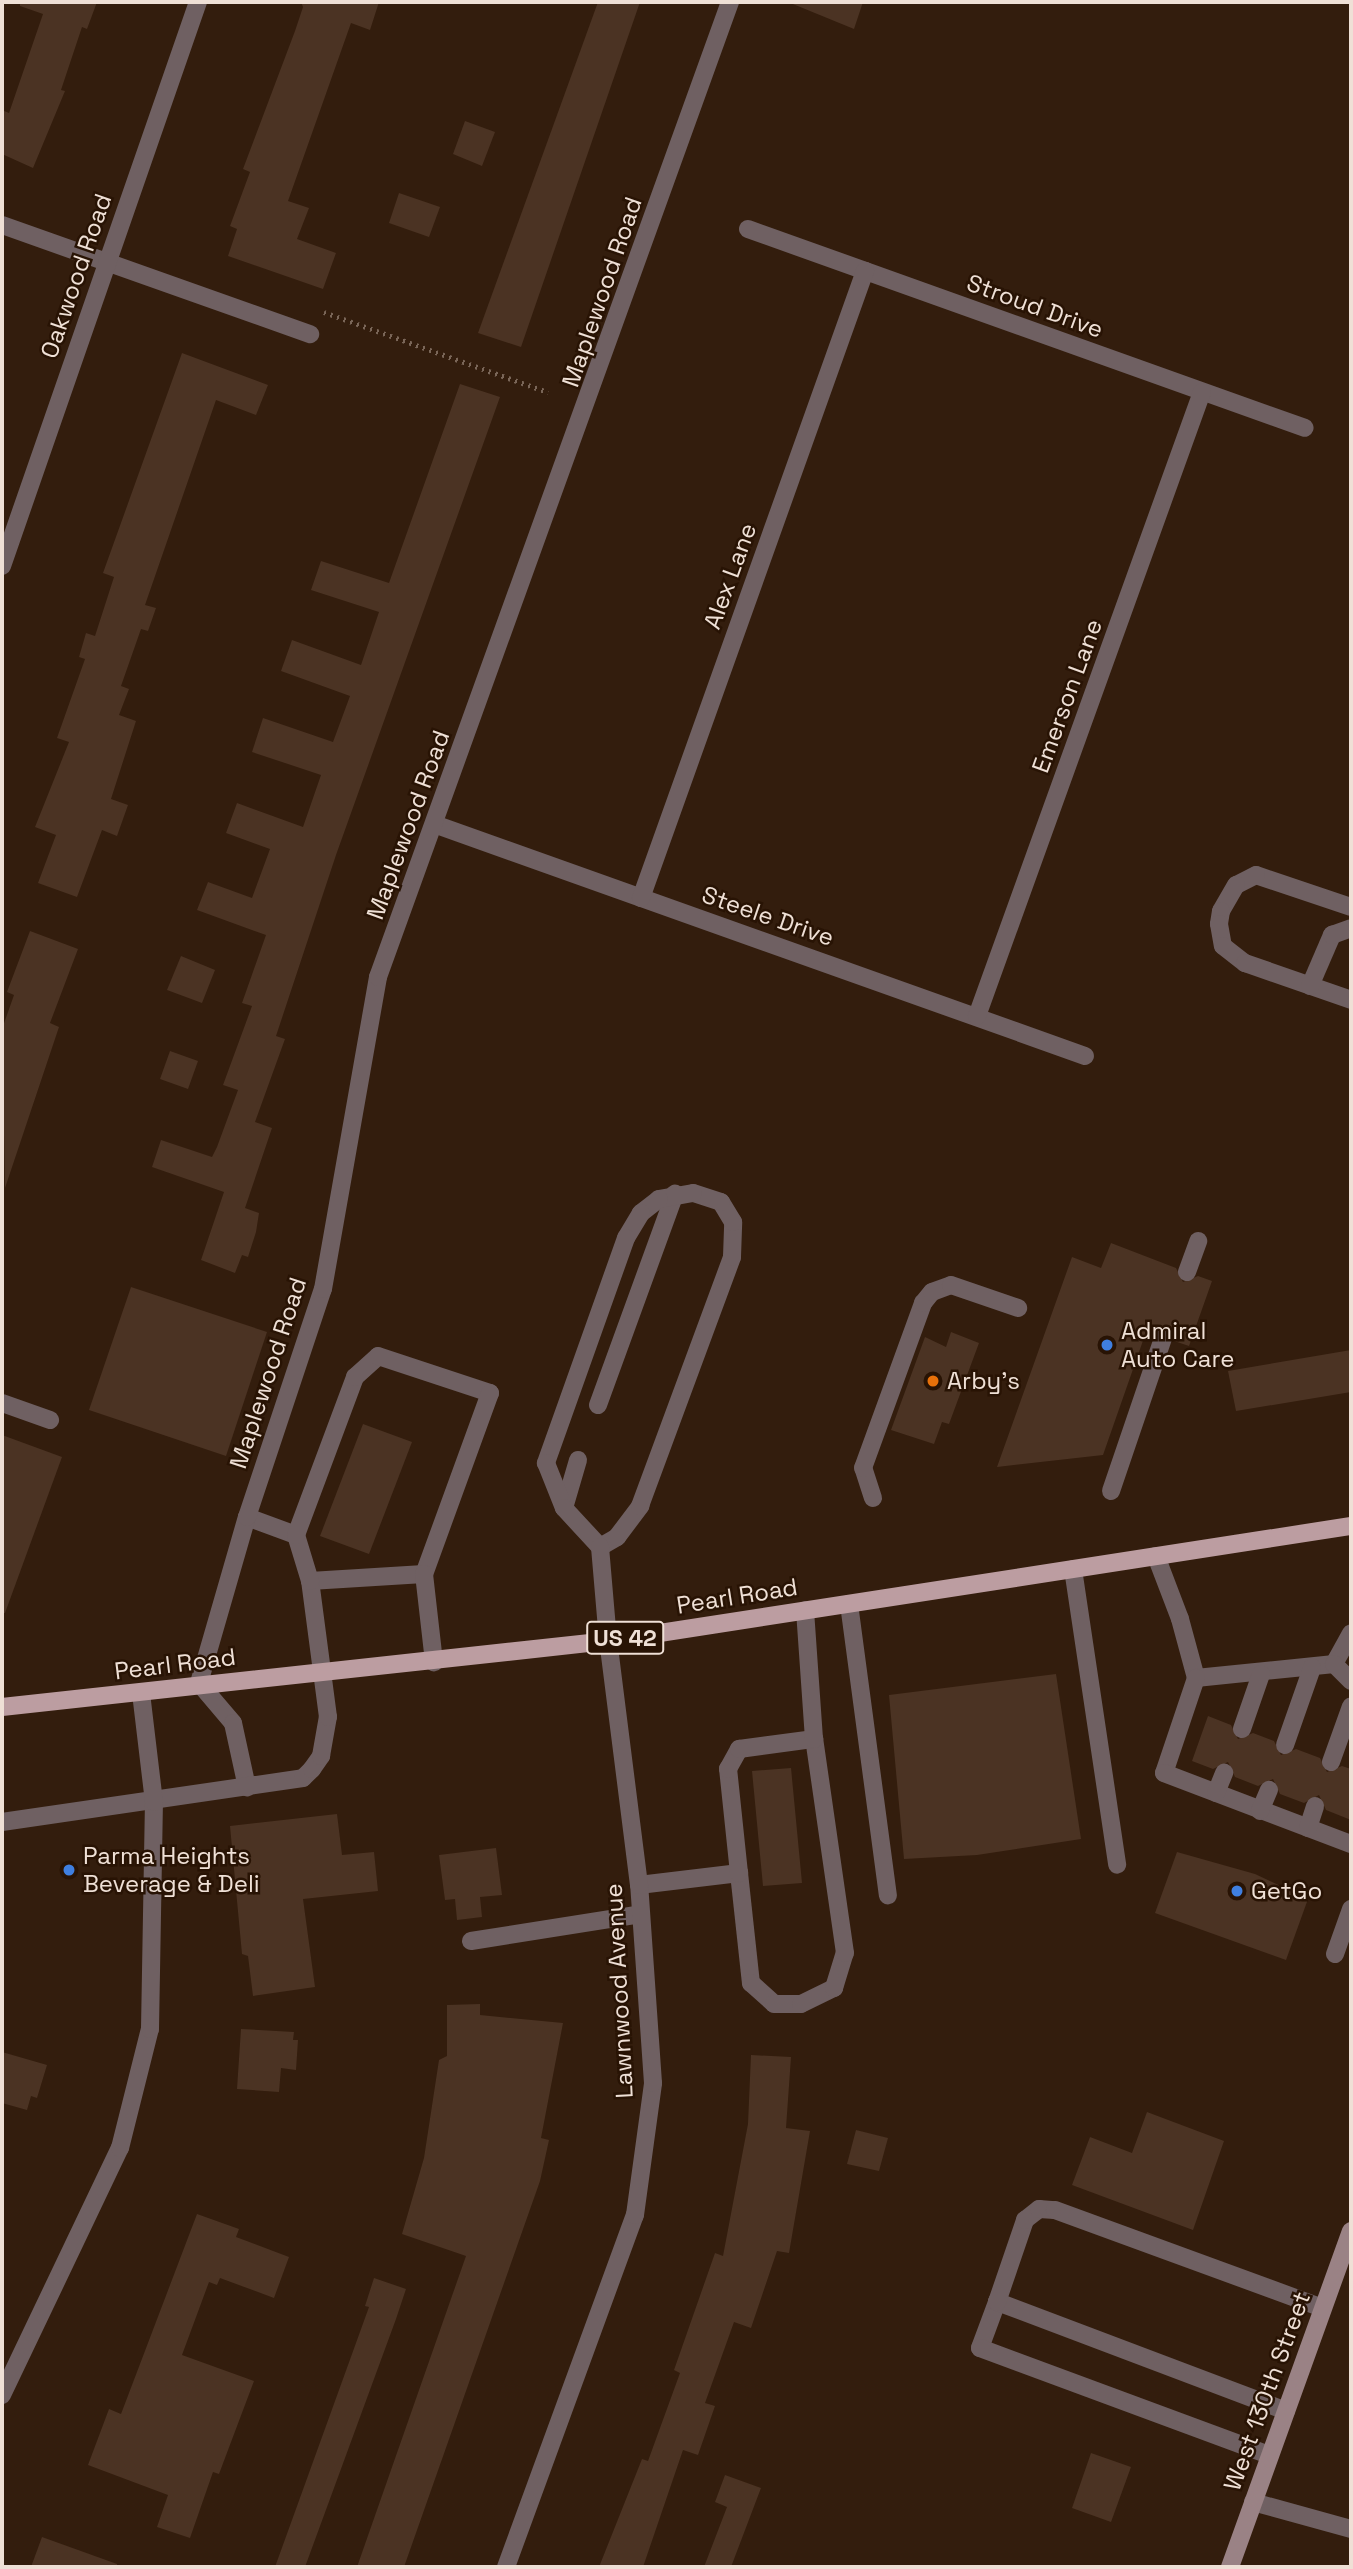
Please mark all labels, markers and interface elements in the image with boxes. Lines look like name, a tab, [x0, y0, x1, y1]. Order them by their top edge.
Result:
street label: Oakwood Road	[34, 190, 118, 362]
street label: Maplewood Road	[556, 193, 648, 391]
street label: Stroud Drive	[963, 268, 1107, 344]
street label: Alex Lane	[698, 519, 762, 633]
street label: Emerson Lane	[1026, 615, 1108, 777]
street label: Maplewood Road	[360, 727, 456, 923]
street label: Steele Drive	[698, 880, 838, 952]
street label: Maplewood Road	[224, 1274, 312, 1472]
place label: Admiral Auto Care	[1121, 1317, 1234, 1373]
marker: Admiral Auto Care	[1099, 1337, 1115, 1353]
place label: Arby's	[947, 1367, 1020, 1395]
marker: Arby's	[925, 1373, 941, 1389]
street label: Pearl Road	[674, 1572, 800, 1620]
road number: US 42	[585, 1618, 665, 1658]
street label: Pearl Road	[113, 1642, 237, 1686]
place label: Parma Heights Beverage & Deli	[83, 1842, 260, 1898]
marker: Parma Heights Beverage & Deli	[61, 1862, 77, 1878]
place label: GetGo	[1251, 1877, 1322, 1905]
street label: Lawnwood Avenue	[599, 1883, 639, 2099]
marker: GetGo	[1229, 1883, 1245, 1899]
street label: West 130th Street	[1218, 2288, 1316, 2494]

